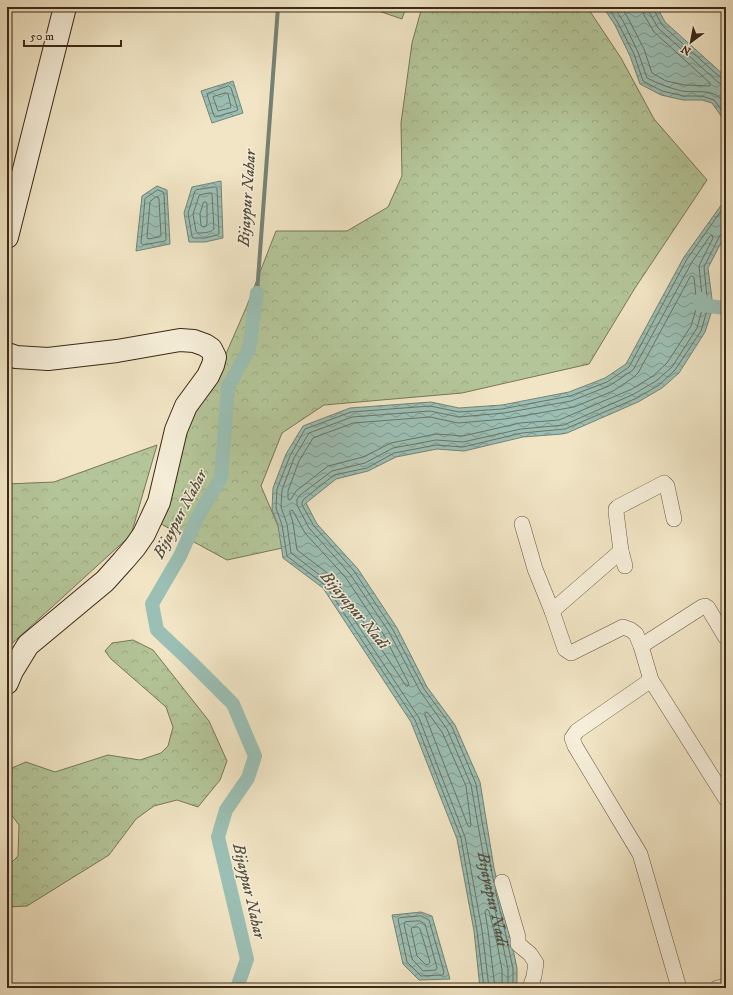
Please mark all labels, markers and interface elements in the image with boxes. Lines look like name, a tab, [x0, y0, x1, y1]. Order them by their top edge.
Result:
scale bar	[24, 22, 121, 48]
north arrow	[671, 22, 711, 62]
text: 50 m	[30, 29, 54, 44]
text: N	[679, 41, 694, 58]
water label: Bijaypur Nahar	[234, 148, 260, 248]
water label: Bijaypur Nahar	[148, 465, 212, 562]
water label: Bijayapur Nadi	[316, 566, 394, 654]
water label: Bijaypur Nahar	[228, 841, 270, 942]
water label: Bijayapur Nadi	[473, 850, 513, 949]

